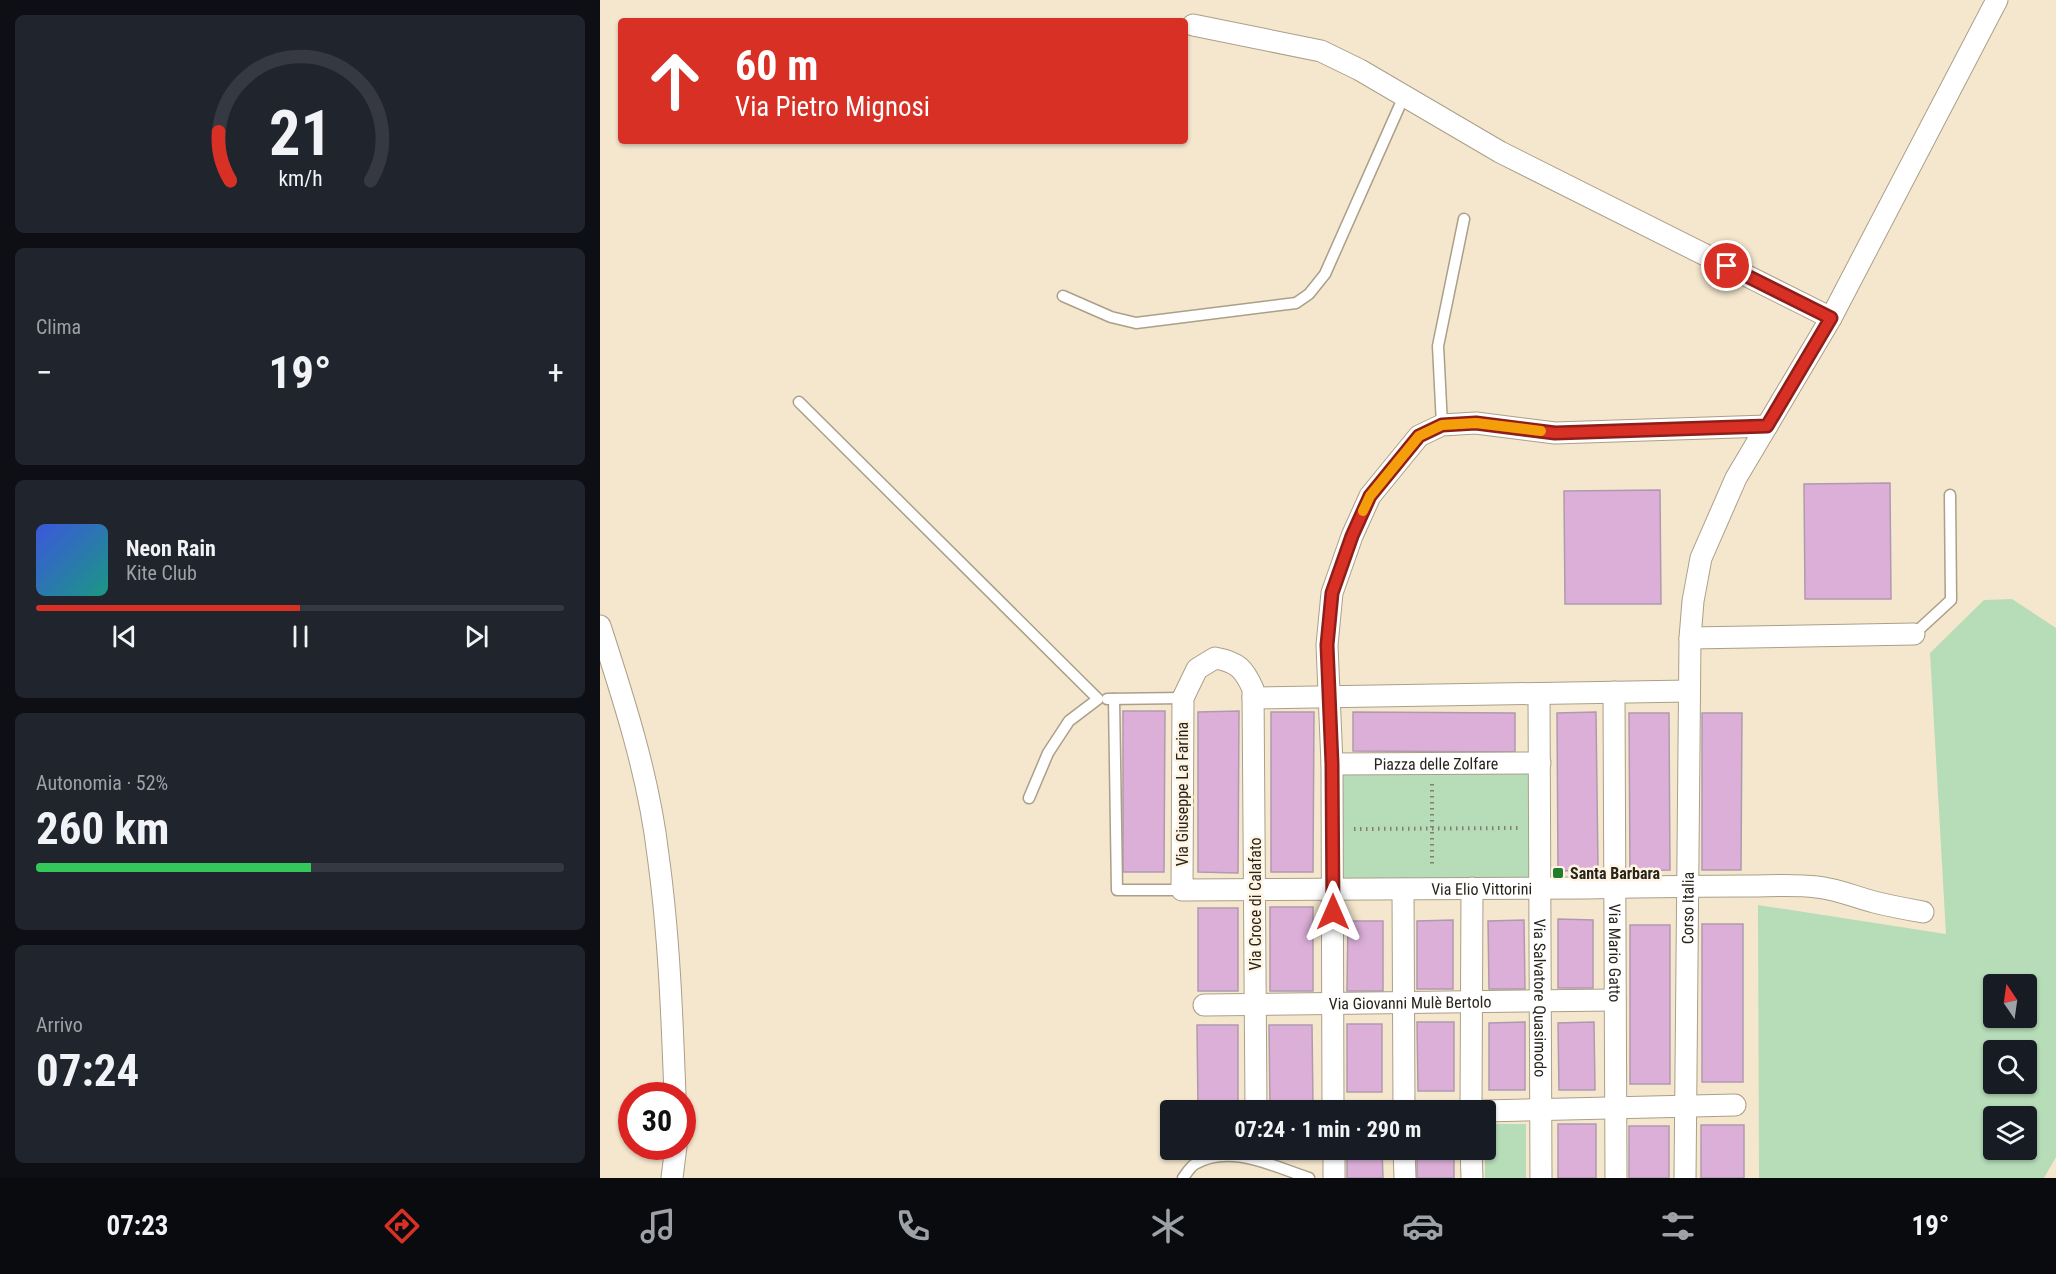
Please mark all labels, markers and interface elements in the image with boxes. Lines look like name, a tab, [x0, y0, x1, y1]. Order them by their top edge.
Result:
text: 60 m	[735, 41, 818, 90]
icon: ahead	[636, 42, 714, 120]
text: Via Pietro Mignosi	[735, 91, 930, 123]
text: 21	[268, 97, 332, 170]
text: km/h	[278, 166, 322, 191]
pin	[1701, 240, 1752, 291]
icon: arrive	[1710, 249, 1743, 282]
text: Clima	[36, 315, 81, 339]
text: 19°	[269, 346, 332, 399]
text: −	[36, 353, 53, 392]
text: +	[548, 353, 564, 392]
text: Neon Rain	[126, 536, 216, 561]
text: Kite Club	[126, 561, 197, 585]
icon: previous	[108, 620, 141, 653]
icon: pause	[284, 620, 317, 653]
icon: next	[460, 620, 493, 653]
street label: Via Giuseppe La Farina	[1173, 722, 1192, 866]
street label: Piazza delle Zolfare	[1374, 754, 1498, 774]
text: Autonomia · 52%	[36, 771, 168, 795]
text: 260 km	[36, 802, 169, 855]
street label: Via Croce di Calafato	[1246, 837, 1265, 971]
place label: Santa Barbara	[1570, 864, 1661, 883]
marker: Santa Barbara	[1551, 866, 1565, 880]
street label: Corso Italia	[1678, 872, 1698, 944]
street label: Via Elio Vittorini	[1431, 879, 1532, 899]
position arrow	[1301, 880, 1365, 944]
street label: Via Mario Gatto	[1605, 904, 1624, 1002]
street label: Via Salvatore Quasimodo	[1530, 919, 1550, 1077]
north arrow	[1983, 974, 2037, 1028]
map controls	[1983, 974, 2037, 1160]
street label: Via Giovanni Mulè Bertolo	[1328, 993, 1491, 1013]
text: Arrivo	[36, 1013, 83, 1037]
button: search	[1983, 1040, 2037, 1094]
text: 07:24	[36, 1044, 139, 1097]
speed limit sign: 30	[618, 1082, 696, 1160]
button: layers	[1983, 1106, 2037, 1160]
text: 07:24 · 1 min · 290 m	[1235, 1117, 1421, 1142]
icon: directions	[381, 1205, 423, 1247]
icon: music	[637, 1205, 679, 1247]
icon: phone	[892, 1205, 934, 1247]
icon: climate	[1147, 1205, 1189, 1247]
icon: car	[1402, 1205, 1444, 1247]
icon: filters	[1657, 1205, 1699, 1247]
text: 07:23	[107, 1210, 168, 1242]
text: 19°	[1912, 1210, 1949, 1242]

